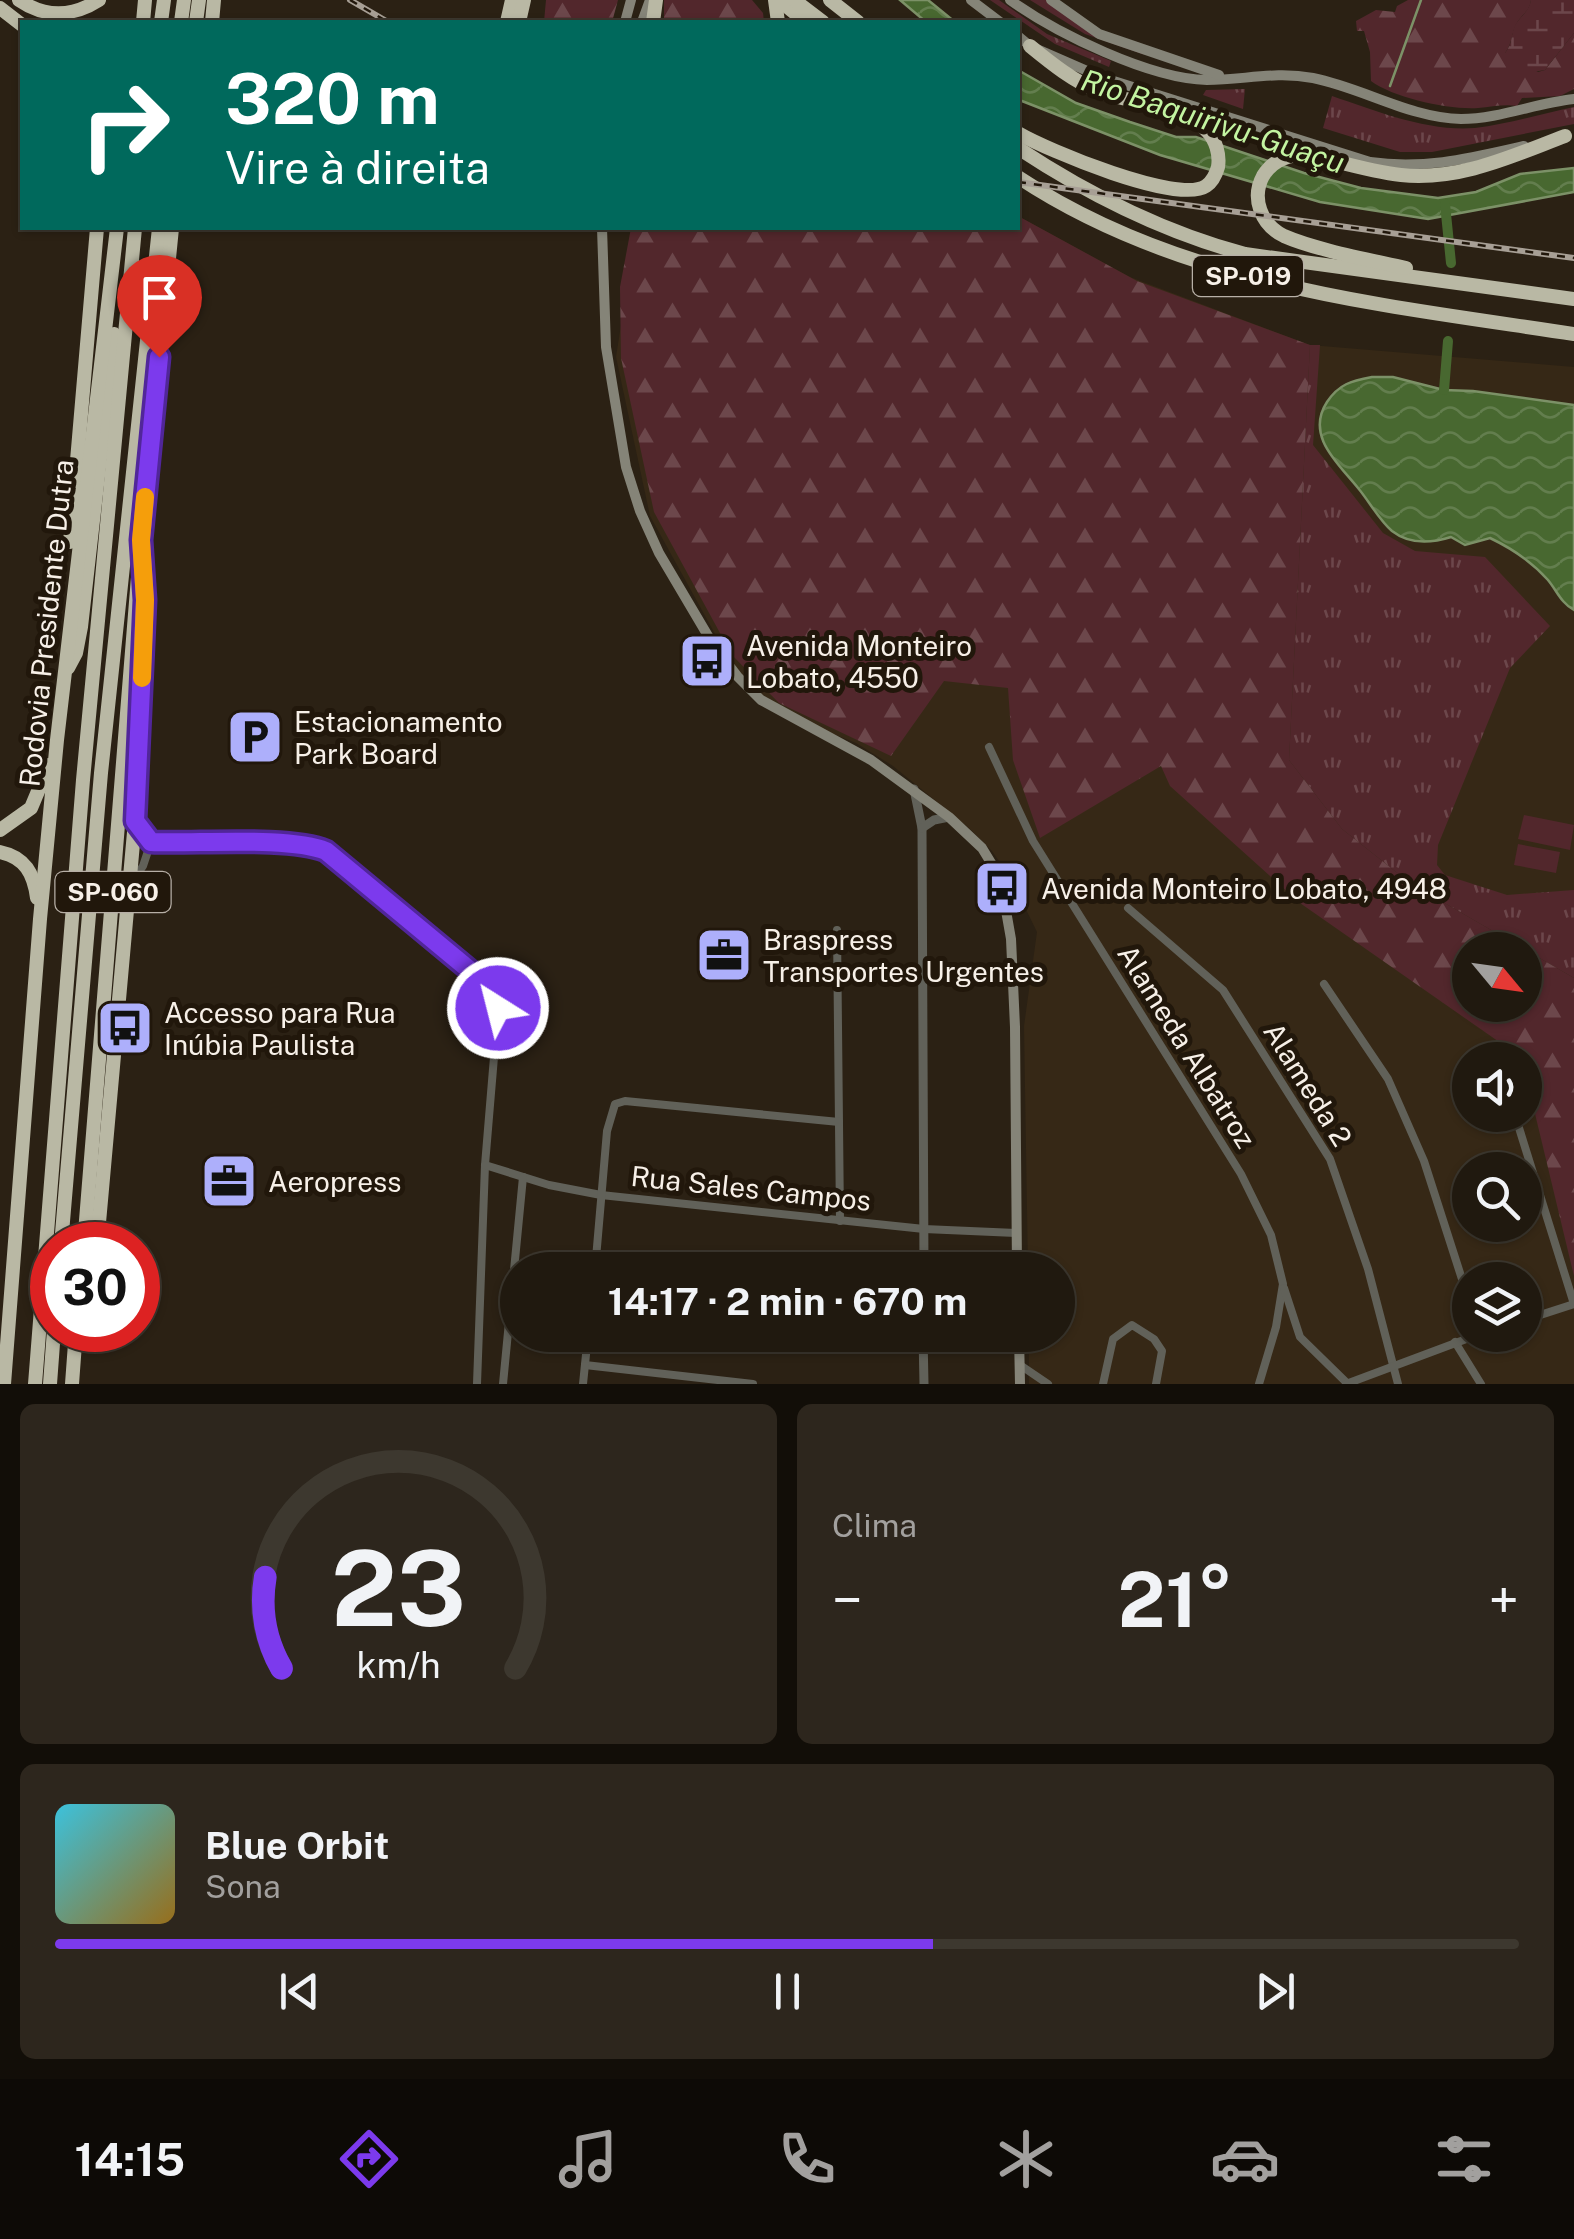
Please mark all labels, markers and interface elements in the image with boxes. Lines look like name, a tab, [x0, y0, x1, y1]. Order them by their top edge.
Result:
text: 320 m	[225, 57, 440, 140]
icon: right	[60, 60, 190, 190]
water label: Rio Baquirivu-Guaçu	[1077, 61, 1349, 181]
text: Vire à direita	[225, 141, 490, 194]
pin	[117, 255, 202, 358]
road number: SP-019	[1193, 256, 1303, 296]
icon: arrive	[132, 270, 187, 325]
street label: Rodovia Presidente Dutra	[12, 458, 80, 788]
place label: Avenida Monteiro Lobato, 4550	[746, 629, 972, 694]
bus stop icon: Avenida Monteiro Lobato, 4550	[677, 631, 737, 691]
place label: Estacionamento Park Board	[294, 705, 503, 770]
parking icon: Estacionamento Park Board	[225, 707, 285, 767]
bus stop icon: Avenida Monteiro Lobato, 4948	[972, 858, 1032, 918]
road number: SP-060	[56, 872, 170, 912]
place label: Avenida Monteiro Lobato, 4948	[1041, 872, 1447, 905]
place label: Braspress Transportes Urgentes	[763, 923, 1044, 988]
office icon: Braspress Transportes Urgentes	[694, 925, 754, 985]
north arrow	[1452, 932, 1542, 1022]
map controls	[1452, 932, 1542, 1352]
street label: Alameda Albatroz	[1111, 938, 1263, 1154]
position arrow	[446, 956, 550, 1060]
place label: Accesso para Rua Inúbia Paulista	[164, 996, 395, 1061]
bus stop icon: Accesso para Rua Inúbia Paulista	[95, 998, 155, 1058]
street label: Alameda 2	[1257, 1016, 1359, 1152]
button: sound	[1452, 1042, 1542, 1132]
office icon: Aeropress	[199, 1151, 259, 1211]
button: search	[1452, 1152, 1542, 1242]
street label: Rua Sales Campos	[629, 1159, 873, 1217]
place label: Aeropress	[268, 1165, 401, 1198]
speed limit sign: 30	[30, 1222, 160, 1352]
button: layers	[1452, 1262, 1542, 1352]
text: 14:17 · 2 min · 670 m	[608, 1279, 967, 1324]
text: Clima	[832, 1507, 917, 1544]
text: 23	[331, 1527, 466, 1649]
text: 21°	[1118, 1556, 1233, 1644]
text: −	[832, 1568, 863, 1632]
text: +	[1489, 1568, 1519, 1632]
text: km/h	[356, 1644, 441, 1686]
text: Blue Orbit	[205, 1823, 389, 1868]
text: Sona	[205, 1868, 281, 1905]
icon: previous	[272, 1964, 327, 2019]
icon: pause	[760, 1964, 815, 2019]
icon: next	[1248, 1964, 1303, 2019]
icon: directions	[334, 2124, 404, 2194]
icon: music	[553, 2124, 623, 2194]
icon: phone	[772, 2124, 842, 2194]
icon: climate	[991, 2124, 1061, 2194]
icon: car	[1210, 2124, 1280, 2194]
icon: filters	[1429, 2124, 1499, 2194]
text: 14:15	[75, 2133, 185, 2186]

